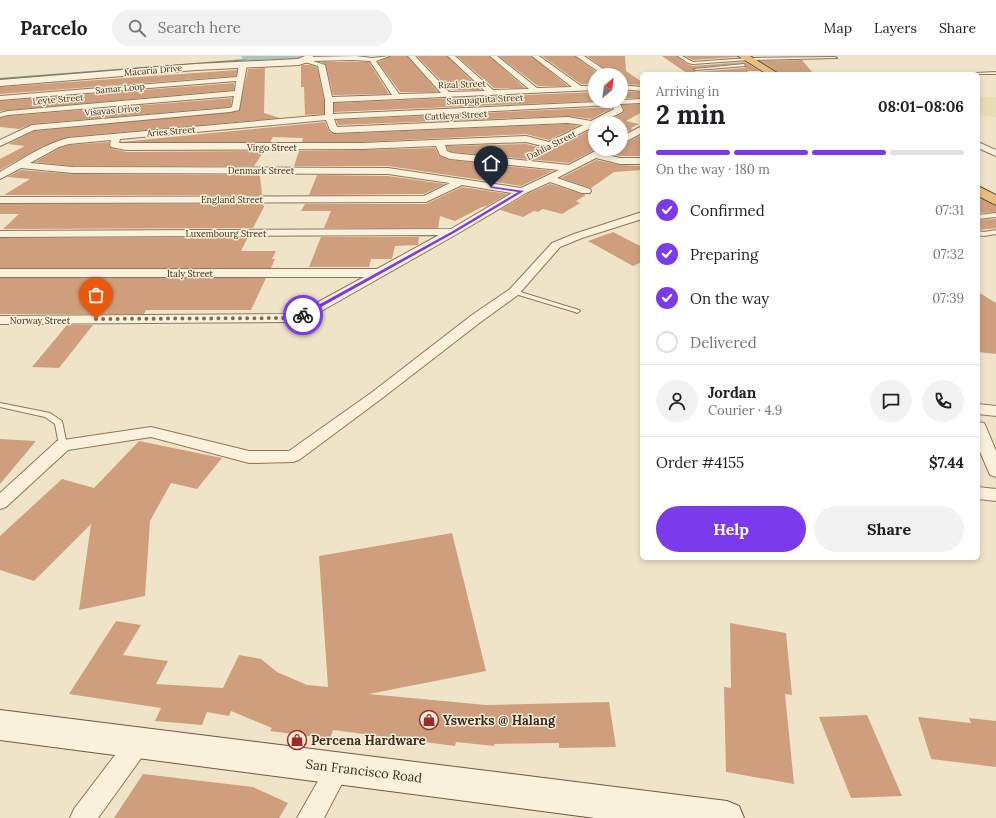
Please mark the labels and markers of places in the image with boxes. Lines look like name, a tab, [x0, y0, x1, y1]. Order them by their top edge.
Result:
pin	[474, 146, 508, 187]
pin	[79, 278, 113, 319]
shop icon: Yswerks @ Halang	[418, 709, 440, 731]
place label: Yswerks @ Halang	[443, 712, 556, 729]
shop icon: Percena Hardware	[286, 729, 308, 751]
place label: Percena Hardware	[311, 732, 426, 749]

